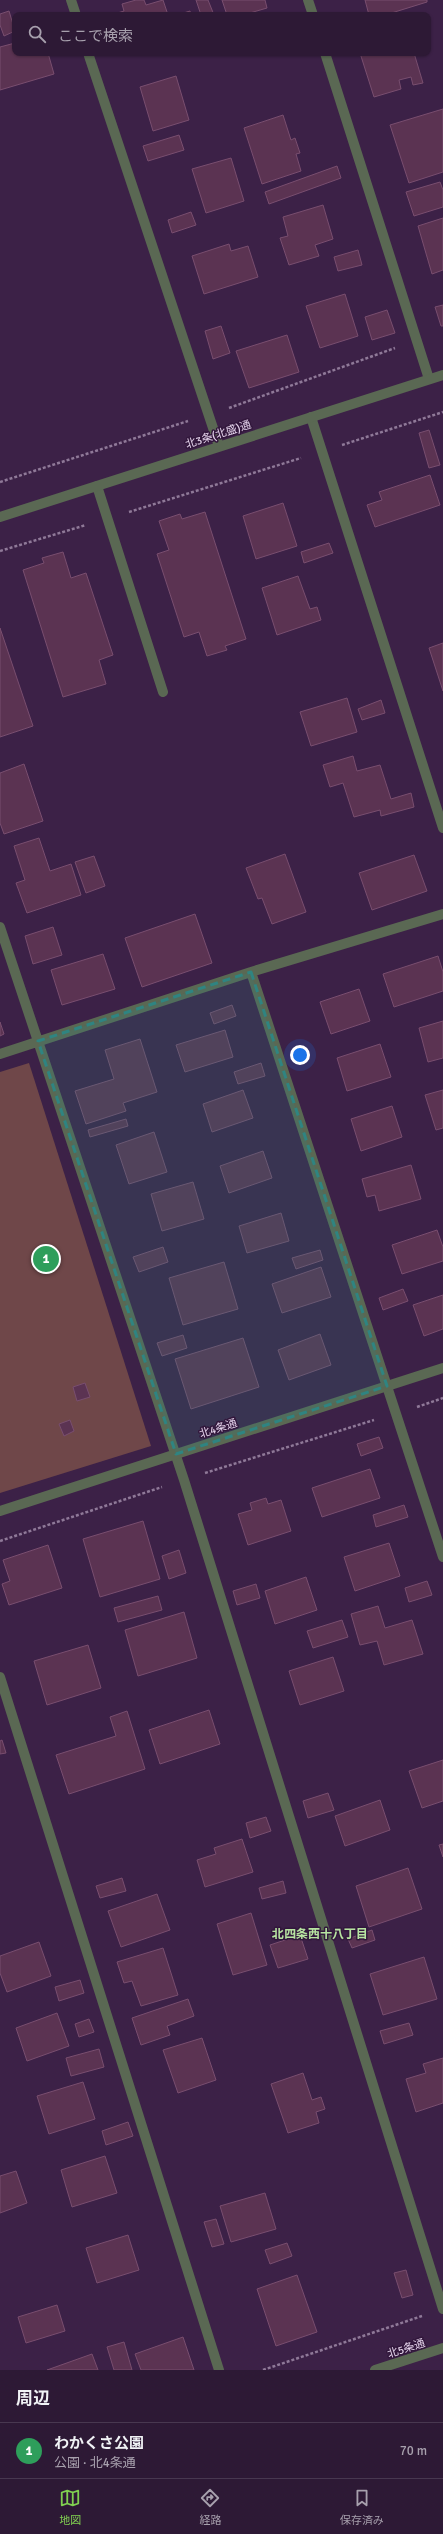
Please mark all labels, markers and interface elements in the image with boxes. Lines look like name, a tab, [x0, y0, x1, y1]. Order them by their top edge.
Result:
search box	[12, 12, 431, 56]
icon: search	[26, 23, 48, 45]
text: ここで検索	[58, 27, 133, 45]
street label: 北3条(北盛)通	[184, 418, 253, 451]
your location	[290, 1045, 310, 1065]
pin: 1	[33, 1244, 59, 1274]
street label: 北4条通	[198, 1416, 239, 1441]
district label: 北四条西十八丁目	[272, 1927, 368, 1942]
street label: 北5条通	[386, 2336, 427, 2361]
text: 周辺	[16, 2388, 50, 2409]
text: わかくさ公園	[54, 2434, 144, 2452]
text: 1	[25, 2443, 33, 2459]
text: 70 m	[400, 2443, 427, 2459]
text: 公園 · 北4条通	[54, 2455, 136, 2471]
tab: 地図	[59, 2487, 81, 2527]
tab: 経路	[199, 2487, 221, 2527]
tab: 保存済み	[340, 2487, 384, 2527]

